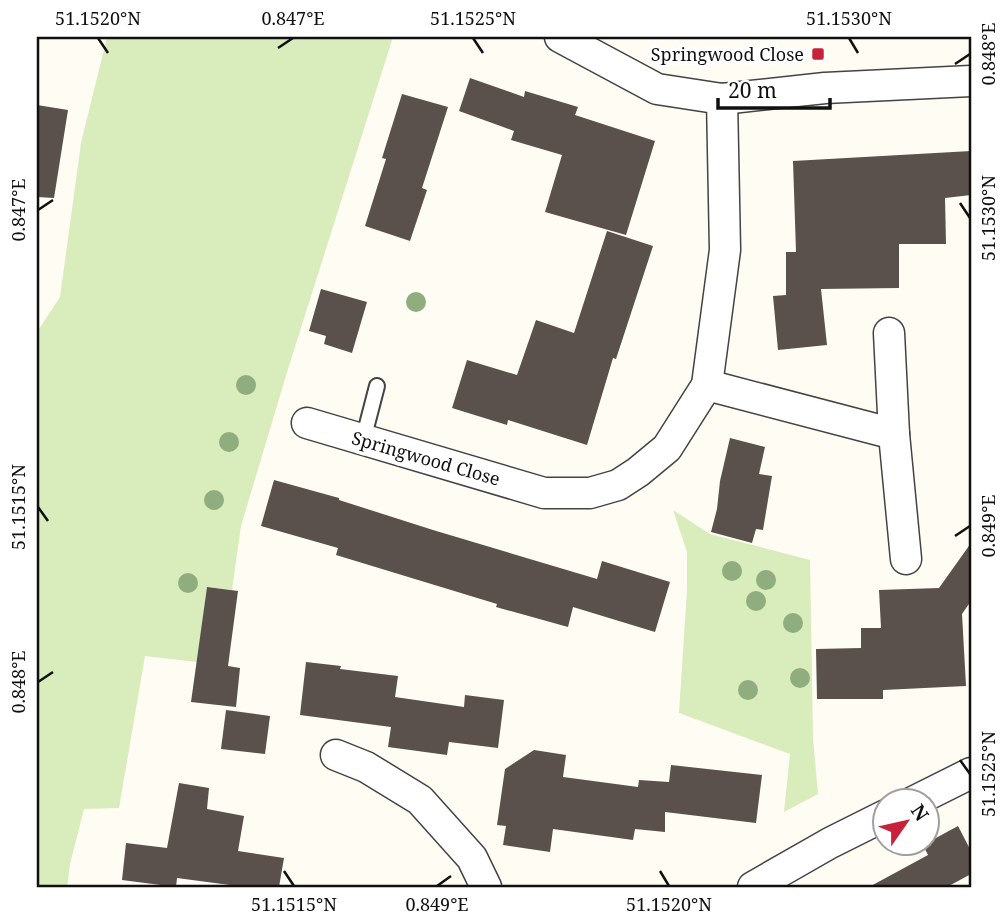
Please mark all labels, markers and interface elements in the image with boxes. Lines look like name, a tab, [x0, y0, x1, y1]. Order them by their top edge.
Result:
text: 51.1520°N	[55, 6, 141, 30]
text: 0.847°E	[261, 6, 325, 30]
text: 51.1525°N	[430, 6, 516, 30]
text: 51.1530°N	[806, 6, 892, 30]
text: 0.848°E	[976, 22, 1000, 86]
place label: Springwood Close	[651, 42, 804, 66]
marker: Springwood Close	[810, 46, 826, 62]
scale bar	[718, 66, 830, 110]
text: 20 m	[728, 76, 777, 104]
text: 51.1530°N	[976, 175, 1000, 261]
text: 0.847°E	[6, 178, 30, 242]
street label: Springwood Close	[349, 425, 503, 491]
text: 51.1515°N	[6, 464, 30, 550]
text: 0.849°E	[976, 494, 1000, 558]
text: 0.848°E	[6, 650, 30, 714]
text: 51.1525°N	[976, 731, 1000, 817]
north arrow	[872, 788, 942, 858]
text: N	[905, 799, 935, 826]
text: 51.1515°N	[251, 892, 337, 916]
text: 0.849°E	[405, 892, 469, 916]
text: 51.1520°N	[626, 892, 712, 916]

